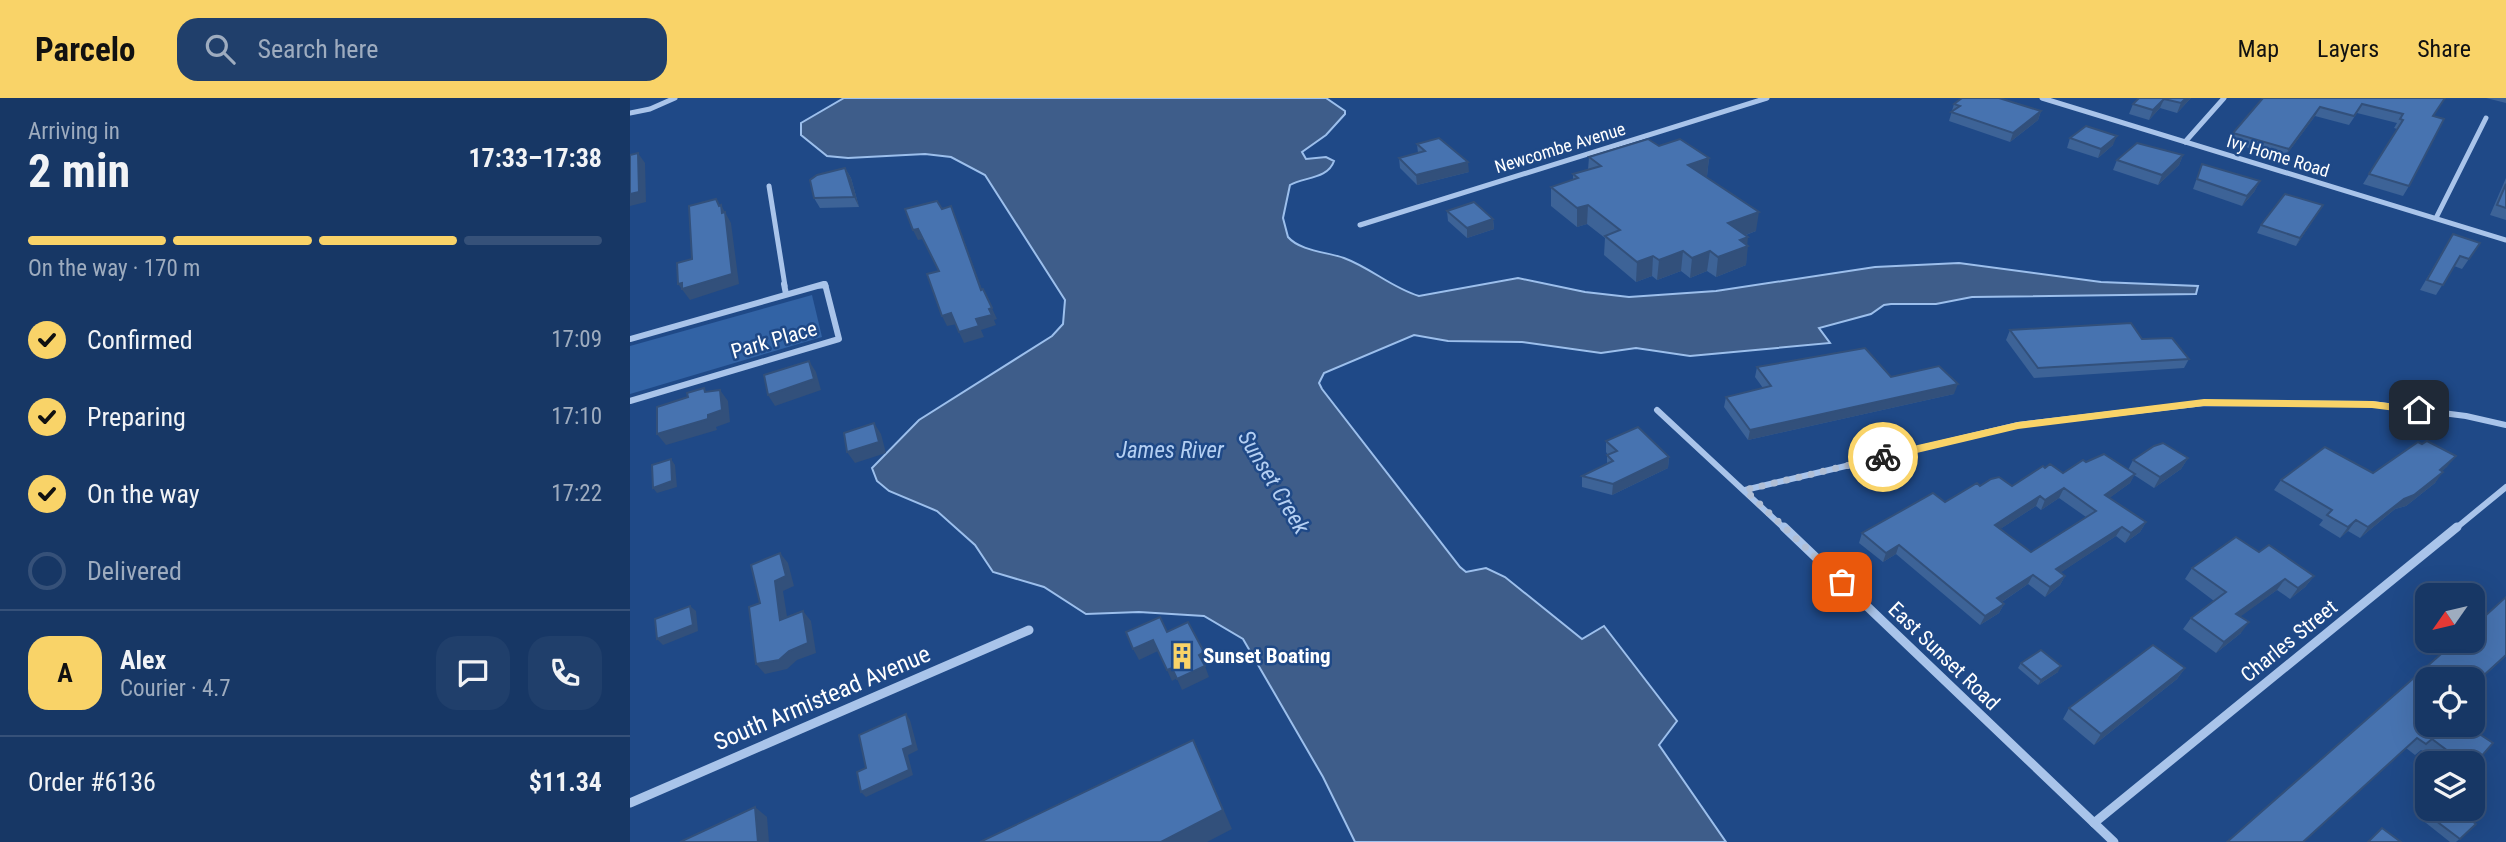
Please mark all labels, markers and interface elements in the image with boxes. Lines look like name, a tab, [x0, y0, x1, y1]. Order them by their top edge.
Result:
search box	[177, 18, 667, 81]
text: Parcelo	[35, 30, 135, 69]
icon: search	[201, 30, 239, 68]
text: Search here	[257, 34, 378, 64]
text: Map	[2238, 35, 2279, 63]
text: Layers	[2317, 35, 2379, 63]
text: Share	[2417, 35, 2471, 63]
text: Arriving in	[28, 118, 120, 145]
street label: Newcombe Avenue	[1492, 118, 1628, 177]
street label: Ivy Home Road	[2224, 130, 2332, 181]
text: 17:33–17:38	[468, 143, 602, 173]
text: 2 min	[28, 144, 130, 198]
text: On the way · 170 m	[28, 255, 200, 282]
street label: Park Place	[728, 316, 820, 364]
icon: check	[28, 321, 66, 359]
text: Confirmed	[87, 325, 193, 355]
text: 17:09	[551, 326, 602, 353]
pin	[2389, 380, 2449, 440]
icon: home	[2400, 391, 2438, 429]
icon: check	[28, 398, 66, 436]
text: Preparing	[87, 402, 186, 432]
text: 17:10	[551, 403, 602, 430]
courier	[1848, 422, 1918, 492]
water label: Sunset Creek	[1232, 426, 1315, 540]
water label: James River	[1116, 437, 1225, 464]
icon: bike	[1864, 438, 1902, 476]
icon: check	[28, 475, 66, 513]
text: On the way	[87, 479, 200, 509]
text: 17:22	[551, 480, 602, 507]
pin	[1812, 552, 1872, 612]
text: Delivered	[87, 556, 182, 586]
icon: bag	[1823, 563, 1861, 601]
north arrow	[2415, 583, 2485, 653]
map controls	[2415, 583, 2485, 821]
street label: Charles Street	[2236, 595, 2342, 687]
street label: East Sunset Road	[1884, 597, 2004, 715]
button: chat	[436, 636, 510, 710]
button: phone	[528, 636, 602, 710]
street label: South Armistead Avenue	[710, 640, 934, 756]
building icon: Sunset Boating	[1167, 641, 1197, 671]
place label: Sunset Boating	[1203, 644, 1331, 668]
text: Alex	[120, 645, 166, 675]
text: A	[57, 658, 73, 688]
button: locate	[2415, 667, 2485, 737]
text: Courier · 4.7	[120, 675, 231, 702]
button: layers	[2415, 751, 2485, 821]
text: Order #6136	[28, 767, 156, 797]
text: $11.34	[529, 767, 602, 797]

